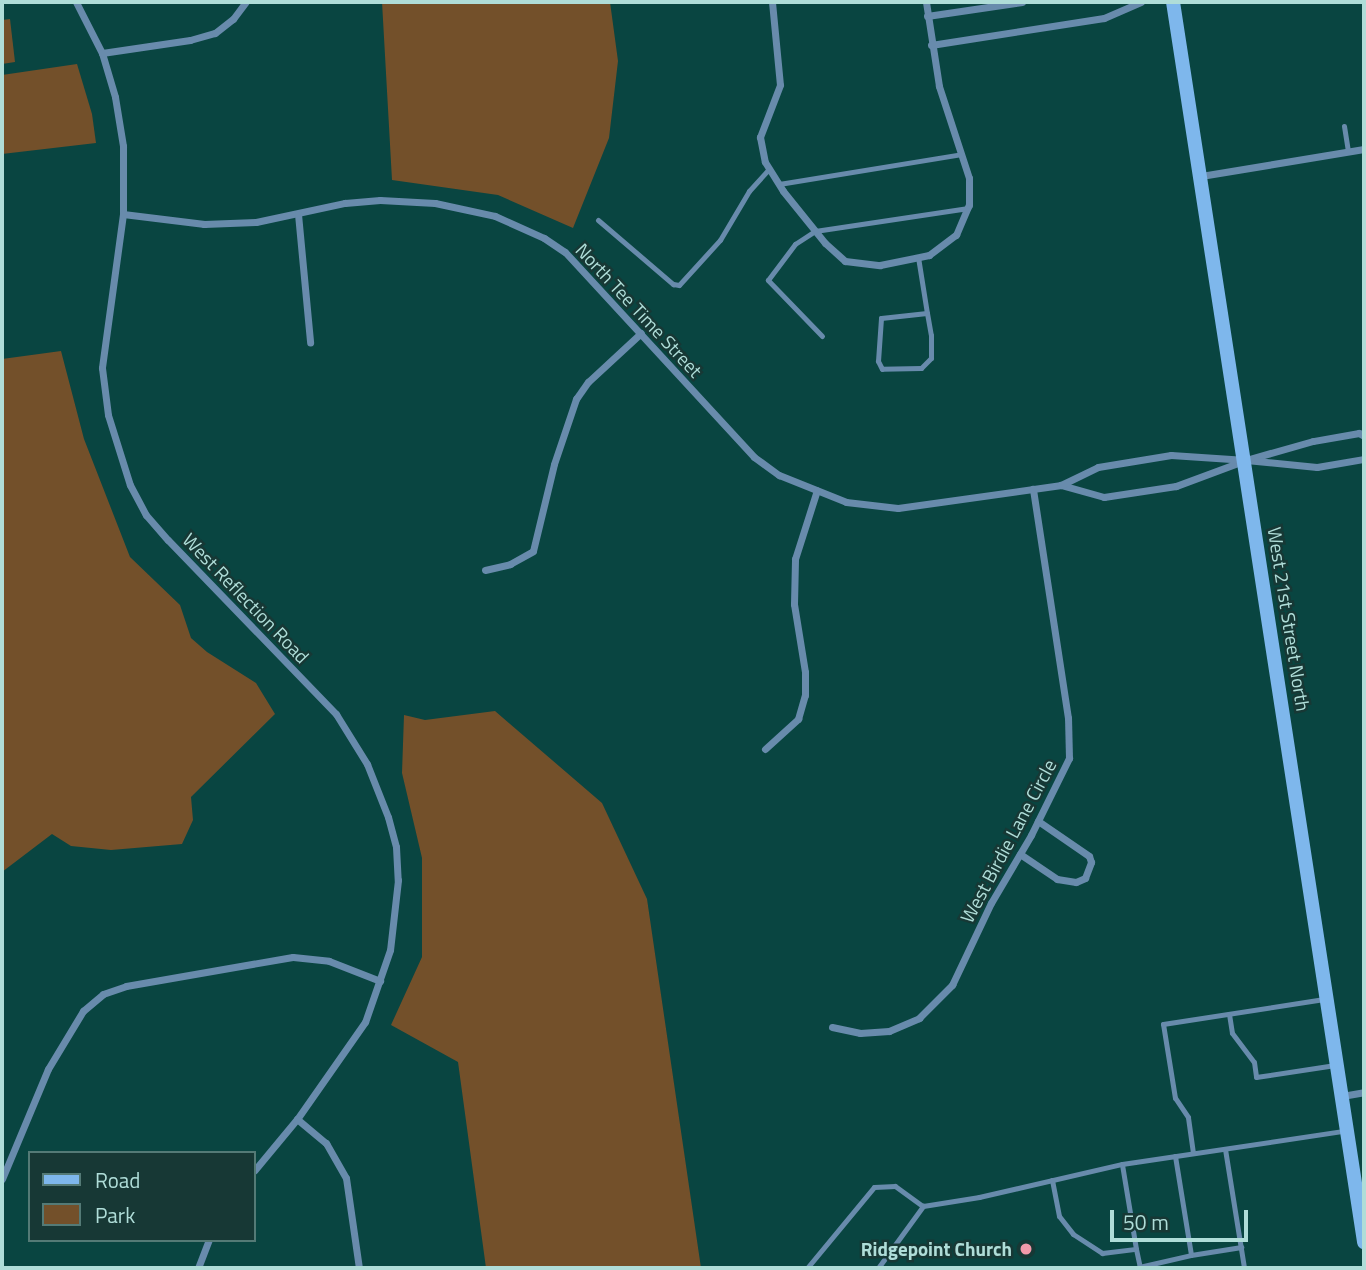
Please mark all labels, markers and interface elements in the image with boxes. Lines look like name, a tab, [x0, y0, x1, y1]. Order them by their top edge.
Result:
street label: North Tee Time Street	[571, 238, 707, 382]
street label: West 21st Street North	[1263, 525, 1315, 713]
street label: West Reflection Road	[178, 528, 314, 668]
street label: West Birdie Lane Circle	[955, 755, 1061, 927]
legend	[28, 1151, 256, 1242]
text: Road	[95, 1164, 140, 1196]
scale bar	[1114, 1196, 1252, 1240]
text: Park	[95, 1199, 135, 1231]
text: 50 m	[1123, 1206, 1169, 1238]
place label: Ridgepoint Church	[861, 1238, 1012, 1260]
marker: Ridgepoint Church	[1018, 1241, 1034, 1257]

